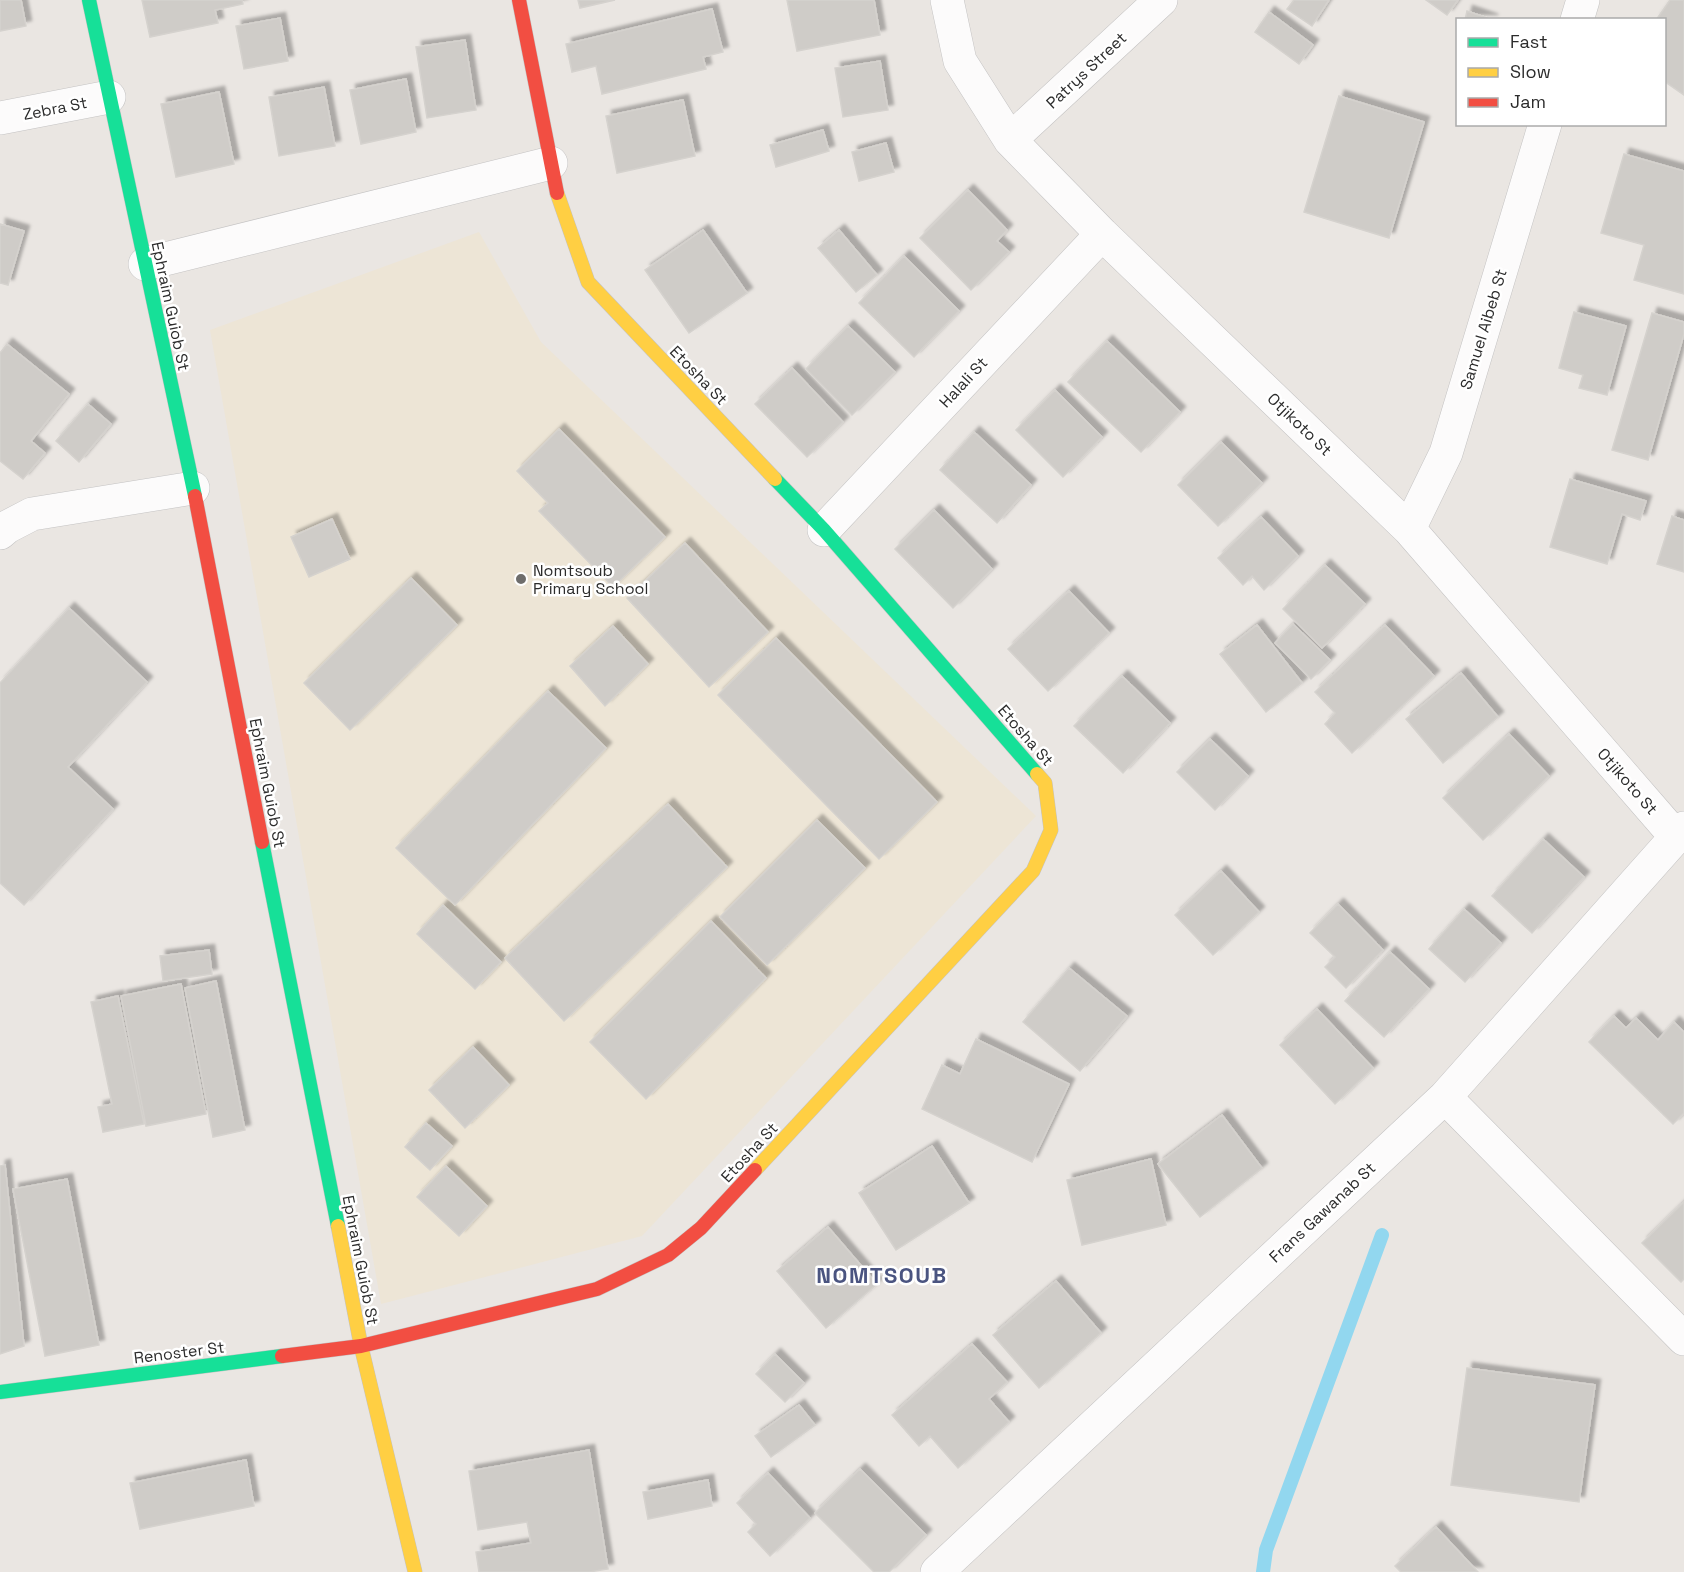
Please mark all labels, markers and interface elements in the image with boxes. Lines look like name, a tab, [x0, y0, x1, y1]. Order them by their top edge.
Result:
legend	[1456, 18, 1666, 126]
street label: Patrys Street	[1042, 28, 1131, 113]
text: Fast	[1510, 30, 1547, 53]
text: Slow	[1510, 60, 1551, 83]
text: Jam	[1510, 90, 1546, 113]
street label: Zebra St	[21, 92, 89, 125]
street label: Ephraim Guiob St	[147, 240, 194, 373]
street label: Samuel Aibeb St	[1455, 266, 1512, 392]
street label: Etosha St	[665, 341, 732, 410]
street label: Halali St	[935, 353, 992, 412]
street label: Otjikoto St	[1263, 388, 1336, 460]
place label: Nomtsoub Primary School	[533, 560, 648, 599]
marker: Nomtsoub Primary School	[514, 572, 528, 586]
street label: Etosha St	[993, 700, 1058, 770]
street label: Ephraim Guiob St	[245, 716, 290, 850]
street label: Otjikoto St	[1593, 744, 1662, 819]
street label: Etosha St	[716, 1118, 783, 1187]
street label: Frans Gawanab St	[1265, 1158, 1380, 1267]
street label: Ephraim Guiob St	[338, 1193, 383, 1327]
district label: NOMTSOUB	[816, 1261, 948, 1289]
street label: Renoster St	[132, 1337, 226, 1368]

